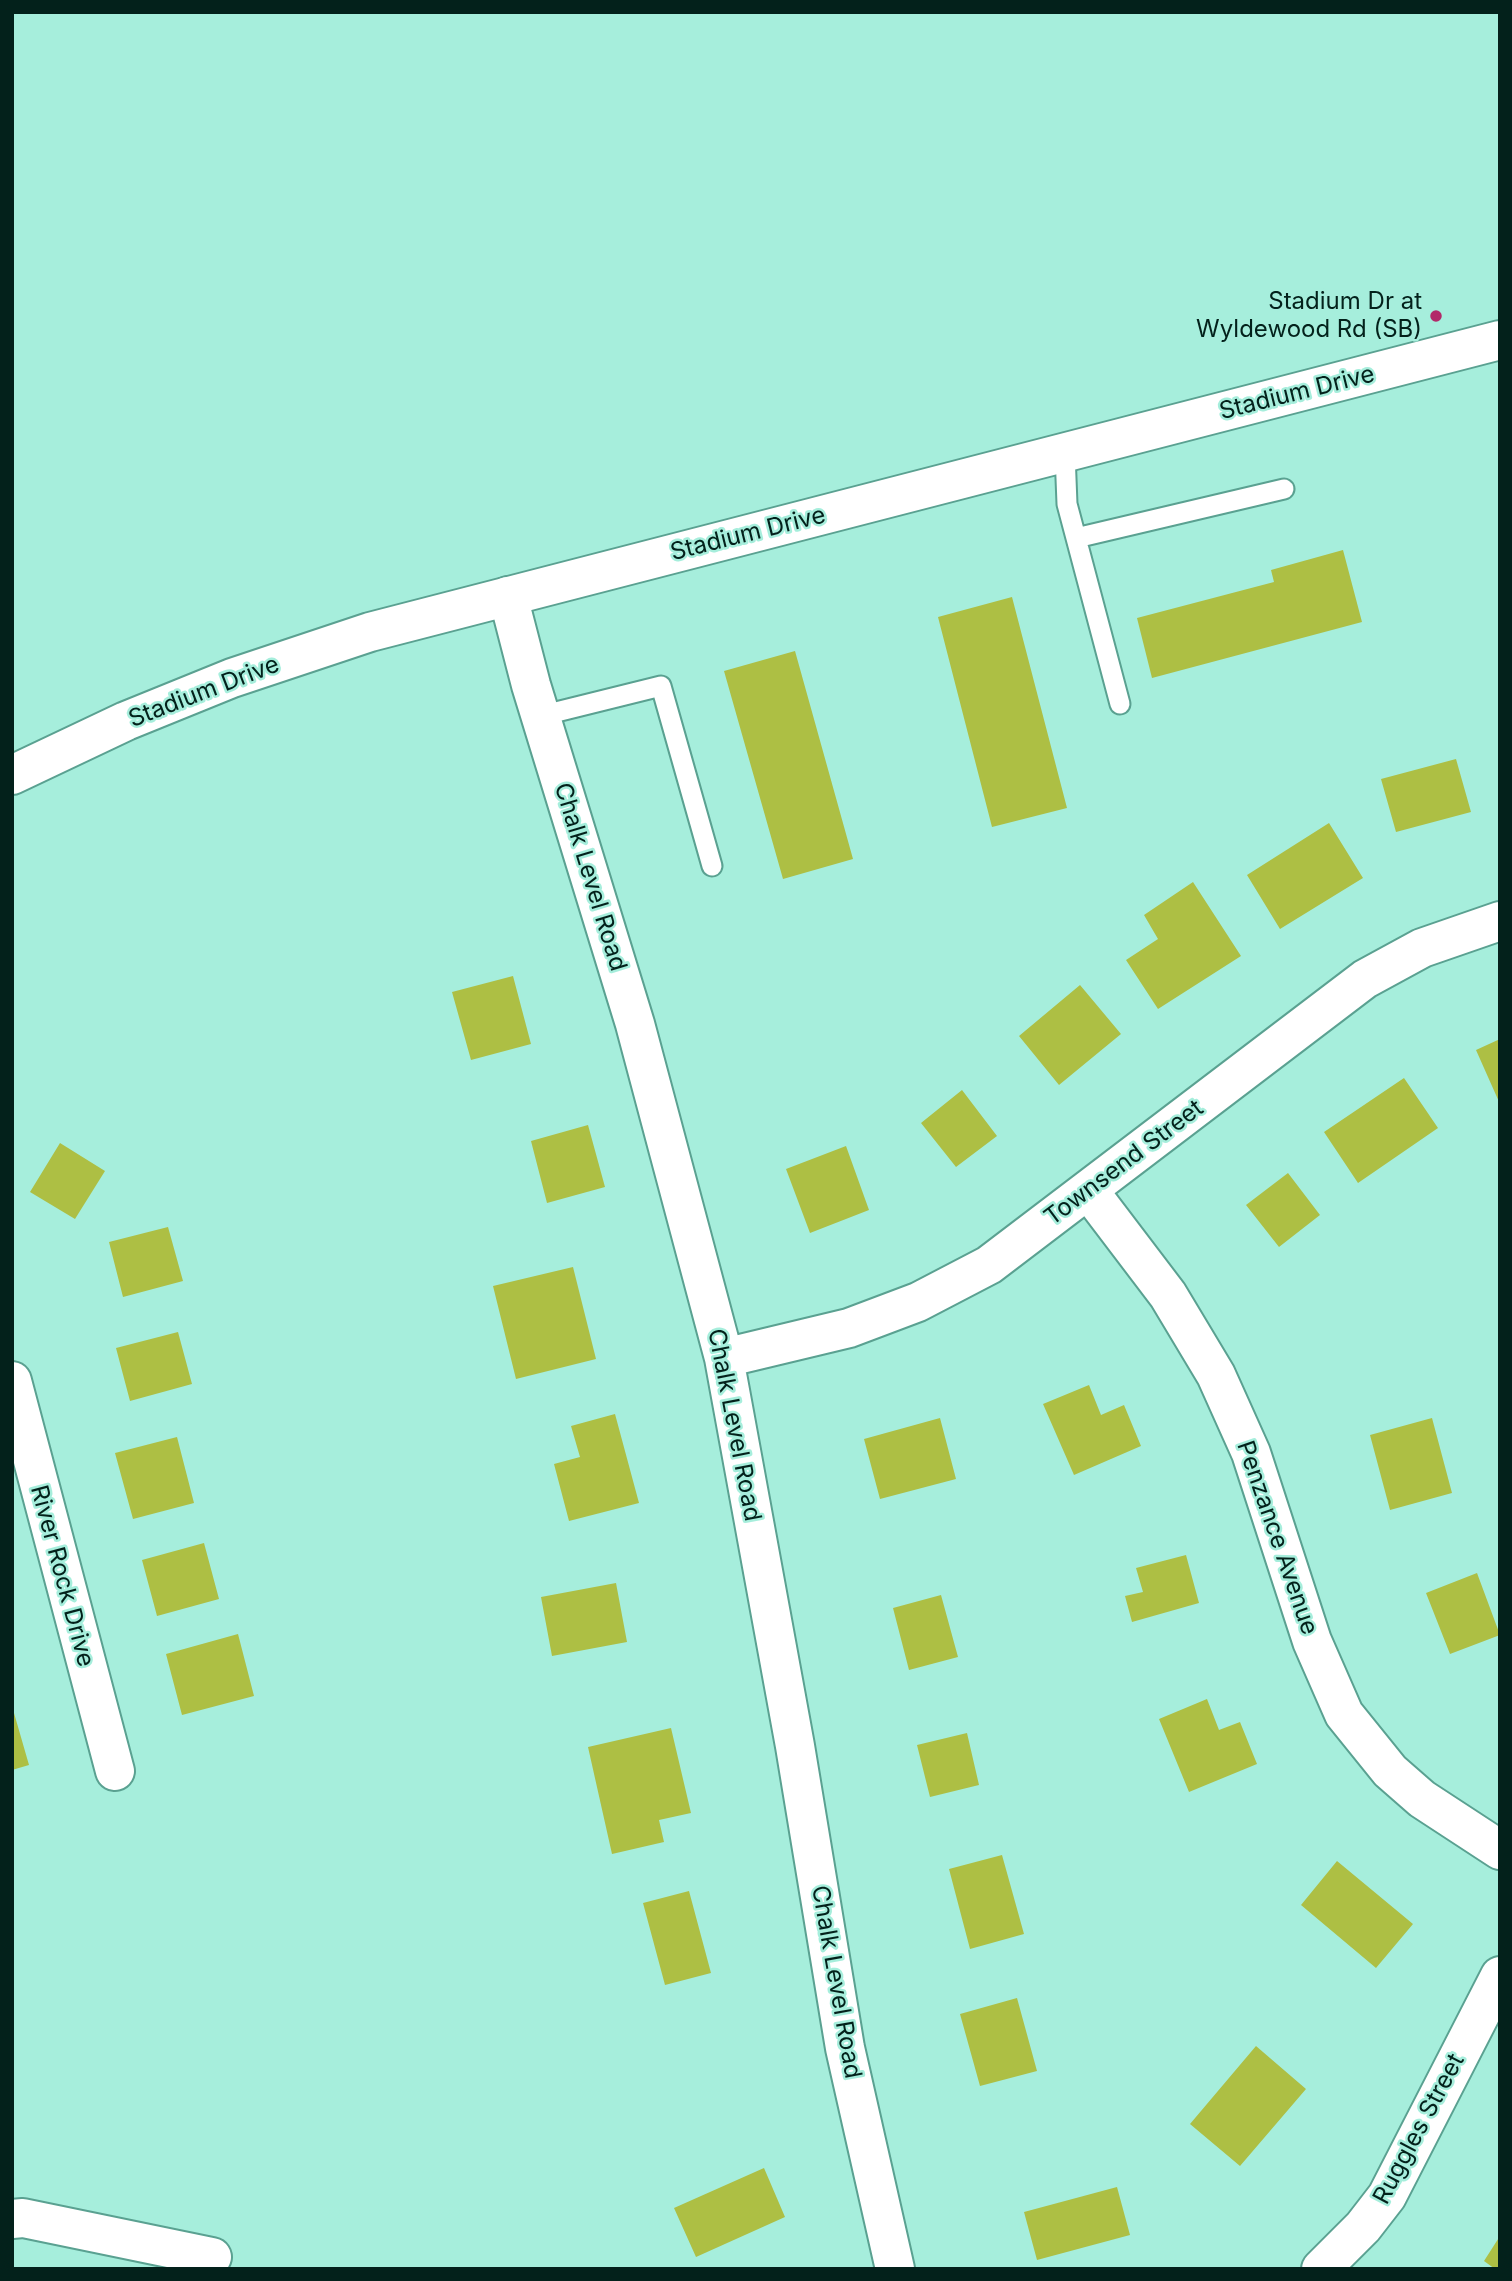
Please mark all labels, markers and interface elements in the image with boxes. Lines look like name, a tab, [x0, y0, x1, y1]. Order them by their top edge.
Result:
place label: Stadium Dr at Wyldewood Rd (SB)	[1196, 288, 1422, 344]
marker: Stadium Dr at Wyldewood Rd (SB)	[1428, 308, 1444, 324]
street label: Stadium Drive	[1216, 360, 1378, 426]
street label: Stadium Drive	[667, 501, 829, 567]
street label: Stadium Drive	[125, 650, 283, 734]
street label: Chalk Level Road	[548, 779, 632, 975]
street label: Townsend Street	[1039, 1094, 1209, 1232]
street label: Chalk Level Road	[701, 1326, 767, 1524]
street label: Penzance Avenue	[1230, 1437, 1324, 1639]
street label: River Rock Drive	[24, 1482, 100, 1670]
street label: Chalk Level Road	[805, 1883, 867, 2081]
street label: Ruggles Street	[1367, 2049, 1471, 2209]

